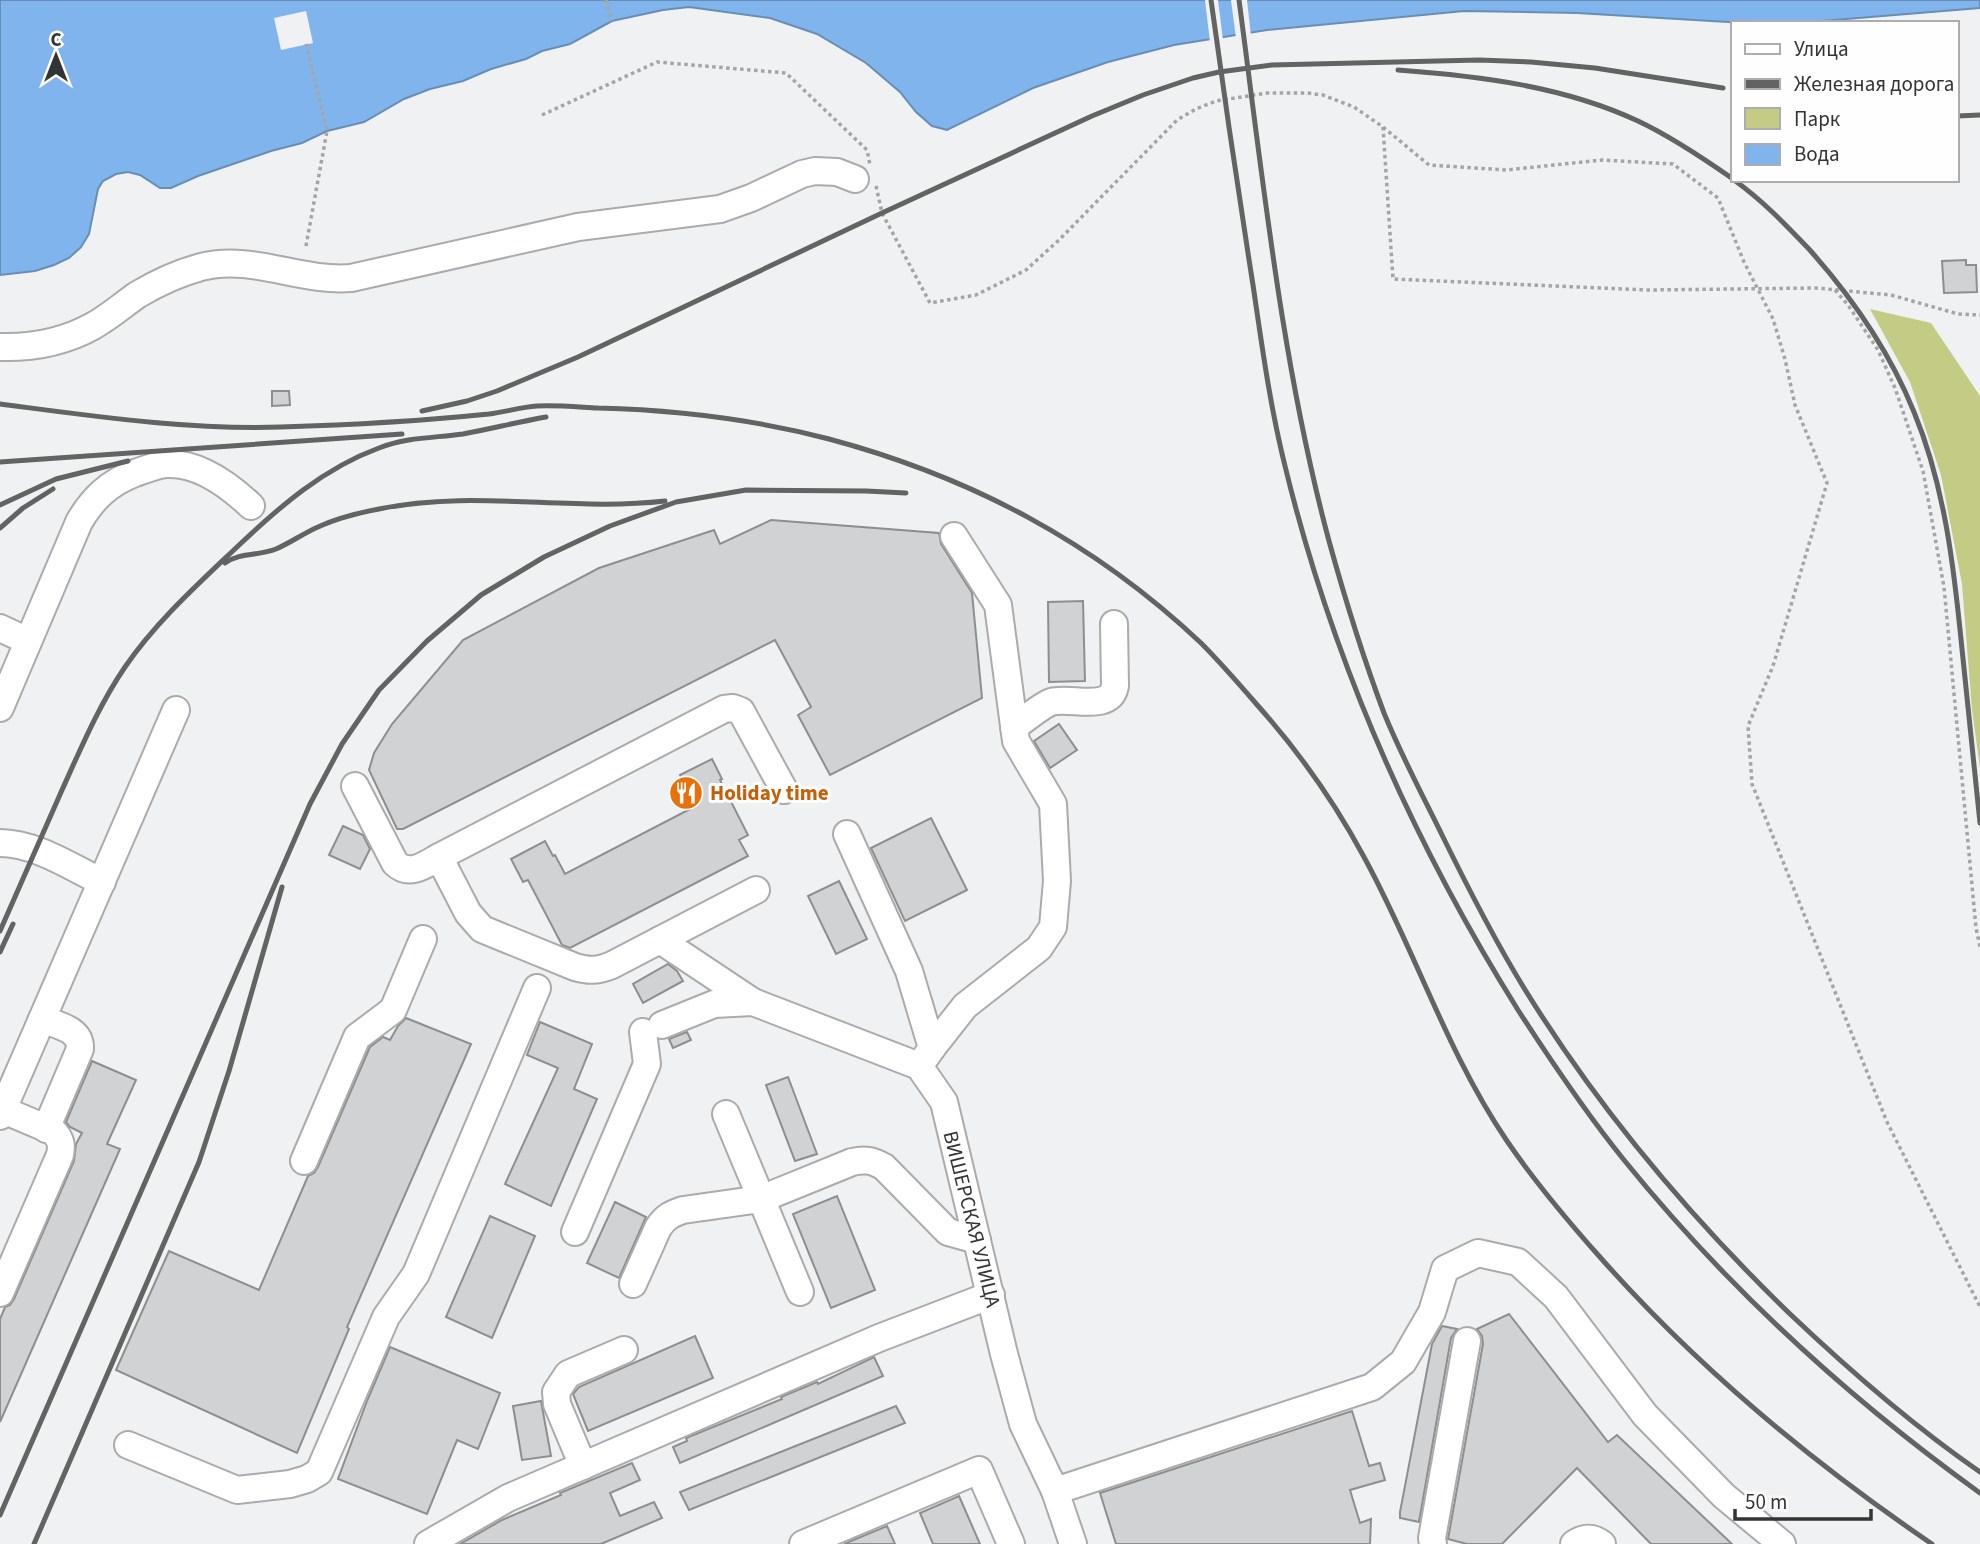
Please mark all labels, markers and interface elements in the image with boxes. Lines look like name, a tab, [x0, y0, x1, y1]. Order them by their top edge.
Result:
north arrow	[21, 21, 91, 91]
legend	[1731, 21, 1959, 182]
text: С	[50, 27, 62, 54]
text: Улица	[1794, 34, 1849, 64]
text: Железная дорога	[1794, 69, 1954, 99]
text: Парк	[1794, 104, 1841, 134]
text: Вода	[1794, 139, 1840, 169]
restaurant icon: Holiday time	[667, 774, 705, 812]
place label: Holiday time	[710, 778, 829, 808]
street label: ВИШЕРСКАЯ УЛИЦА	[936, 1128, 1009, 1311]
scale bar	[1735, 1478, 1871, 1522]
text: 50 m	[1745, 1487, 1787, 1517]

